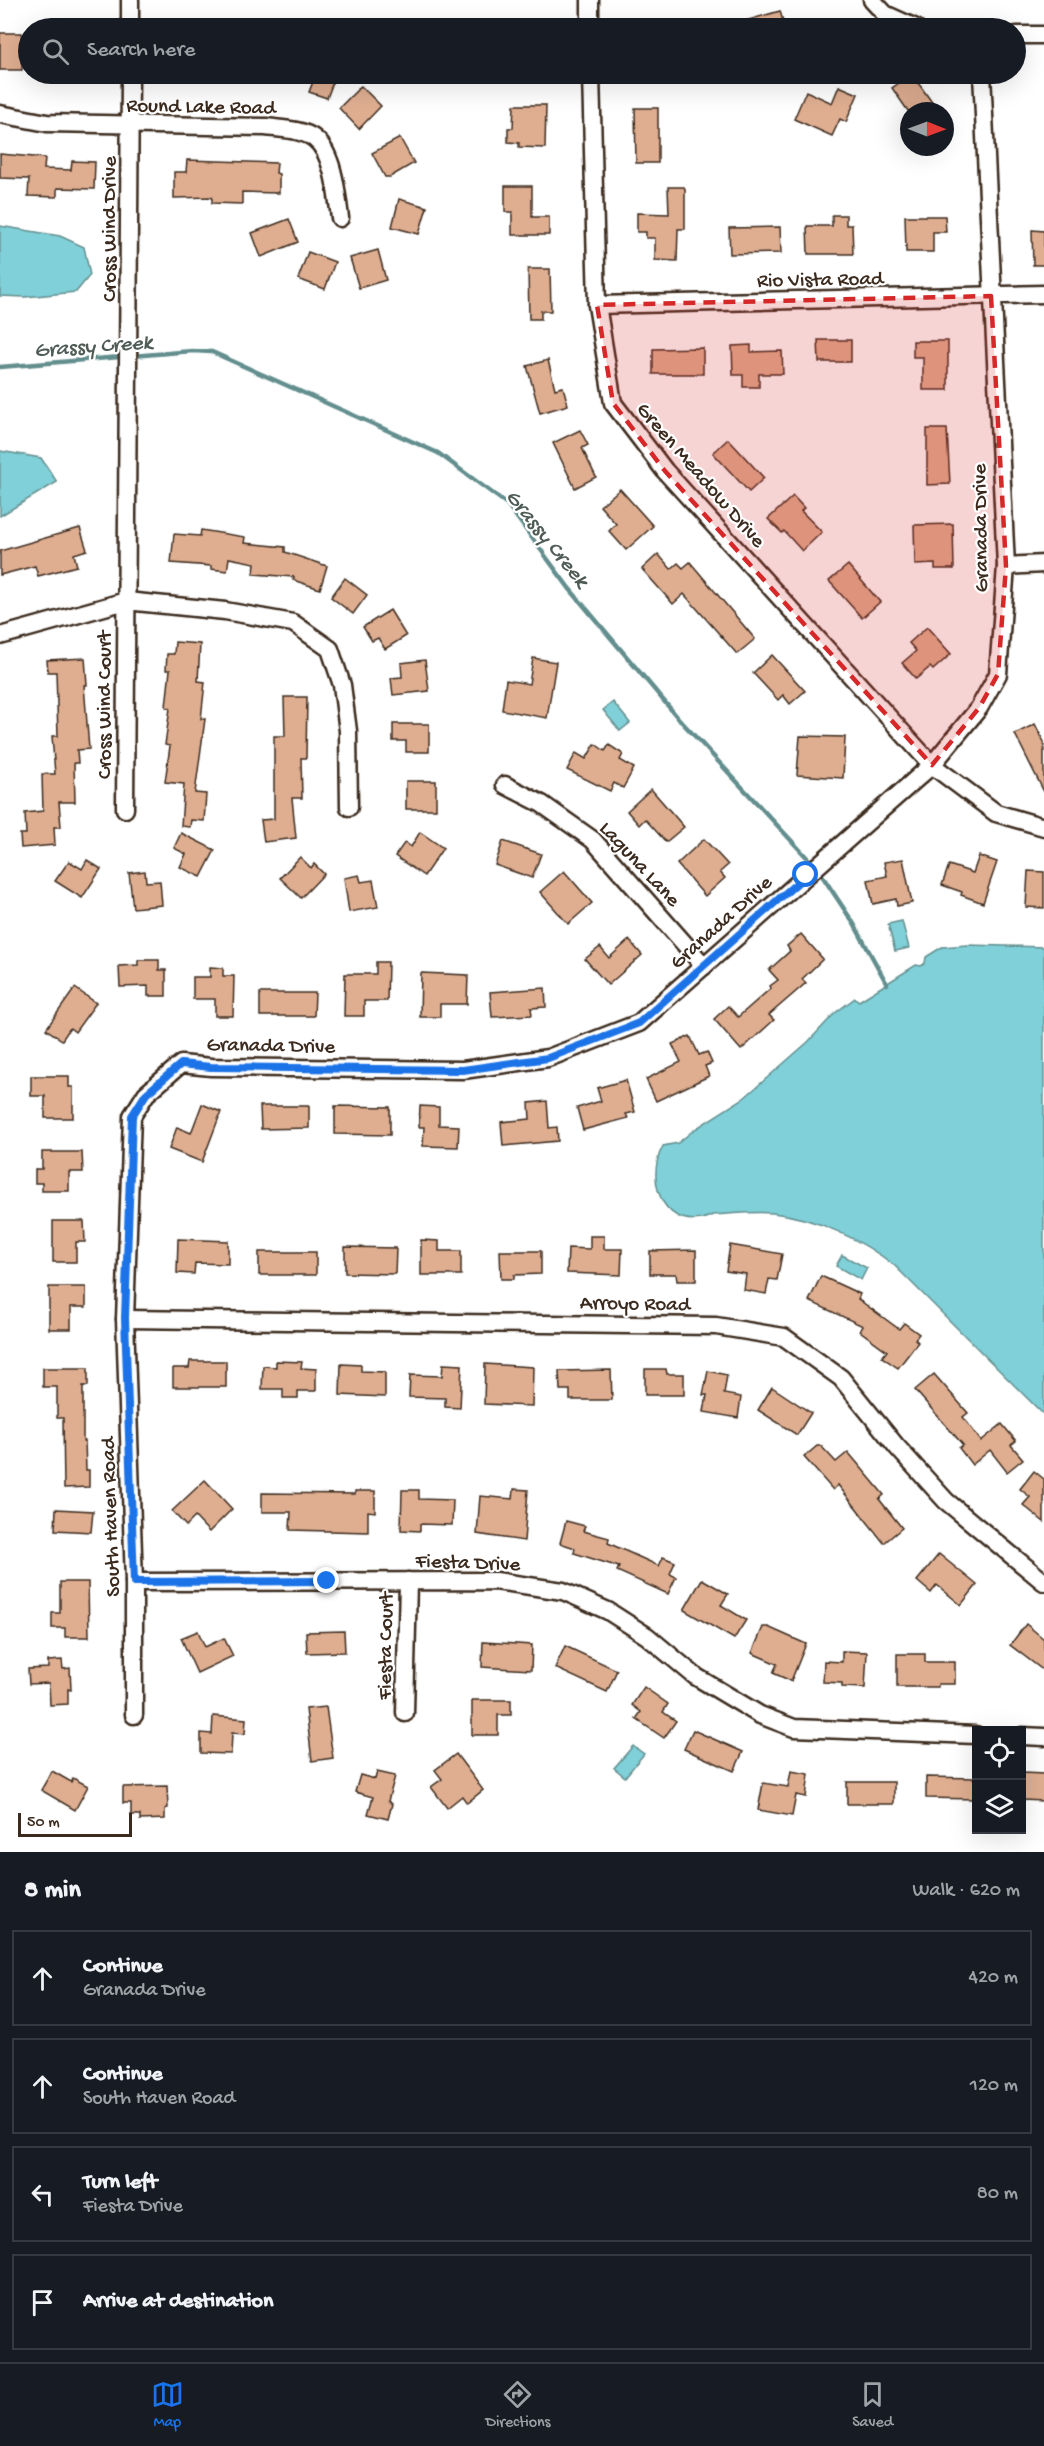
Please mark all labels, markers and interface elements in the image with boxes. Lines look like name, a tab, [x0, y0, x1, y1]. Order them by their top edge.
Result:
search box	[18, 18, 1026, 84]
icon: search	[39, 35, 72, 68]
text: Search here	[87, 38, 195, 64]
street label: Round Lake Road	[126, 95, 278, 122]
north arrow	[900, 102, 954, 156]
street label: Cross Wind Drive	[99, 155, 124, 302]
street label: Rio Vista Road	[757, 268, 885, 295]
water label: Grassy Creek	[33, 331, 155, 365]
street label: Green Meadow Drive	[629, 398, 770, 555]
street label: Granada Drive	[969, 462, 996, 592]
water label: Grassy Creek	[499, 485, 595, 595]
street label: Cross Wind Court	[94, 629, 119, 779]
street label: Laguna Lane	[592, 817, 685, 914]
route start	[792, 861, 818, 887]
street label: Granada Drive	[666, 870, 779, 976]
street label: Granada Drive	[206, 1034, 337, 1061]
street label: Arroyo Road	[580, 1292, 692, 1319]
street label: South Haven Road	[97, 1435, 128, 1597]
street label: Fiesta Drive	[414, 1550, 522, 1579]
route end	[313, 1567, 339, 1593]
street label: Fiesta Court	[374, 1590, 401, 1701]
map controls	[972, 1726, 1026, 1834]
button: locate	[972, 1726, 1026, 1780]
button: layers	[972, 1780, 1026, 1834]
scale bar	[18, 1810, 132, 1838]
text: 50 m	[27, 1814, 60, 1833]
text: 8 min	[24, 1876, 81, 1907]
text: Walk · 620 m	[913, 1880, 1020, 1903]
text: Continue	[83, 1954, 163, 1980]
icon: ahead	[26, 1962, 59, 1995]
text: 420 m	[968, 1967, 1018, 1990]
text: Granada Drive	[83, 1980, 206, 2003]
text: Continue	[83, 2062, 163, 2088]
icon: ahead	[26, 2070, 59, 2103]
text: 120 m	[970, 2075, 1018, 2098]
text: South Haven Road	[83, 2088, 235, 2111]
text: Turn left	[83, 2170, 157, 2196]
icon: left	[26, 2178, 59, 2211]
text: 80 m	[977, 2183, 1018, 2206]
text: Fiesta Drive	[83, 2196, 183, 2219]
icon: arrive	[26, 2286, 59, 2319]
text: Arrive at destination	[83, 2289, 273, 2315]
tab: Map	[151, 2378, 184, 2433]
tab: Directions	[485, 2378, 551, 2433]
tab: Saved	[852, 2378, 893, 2433]

